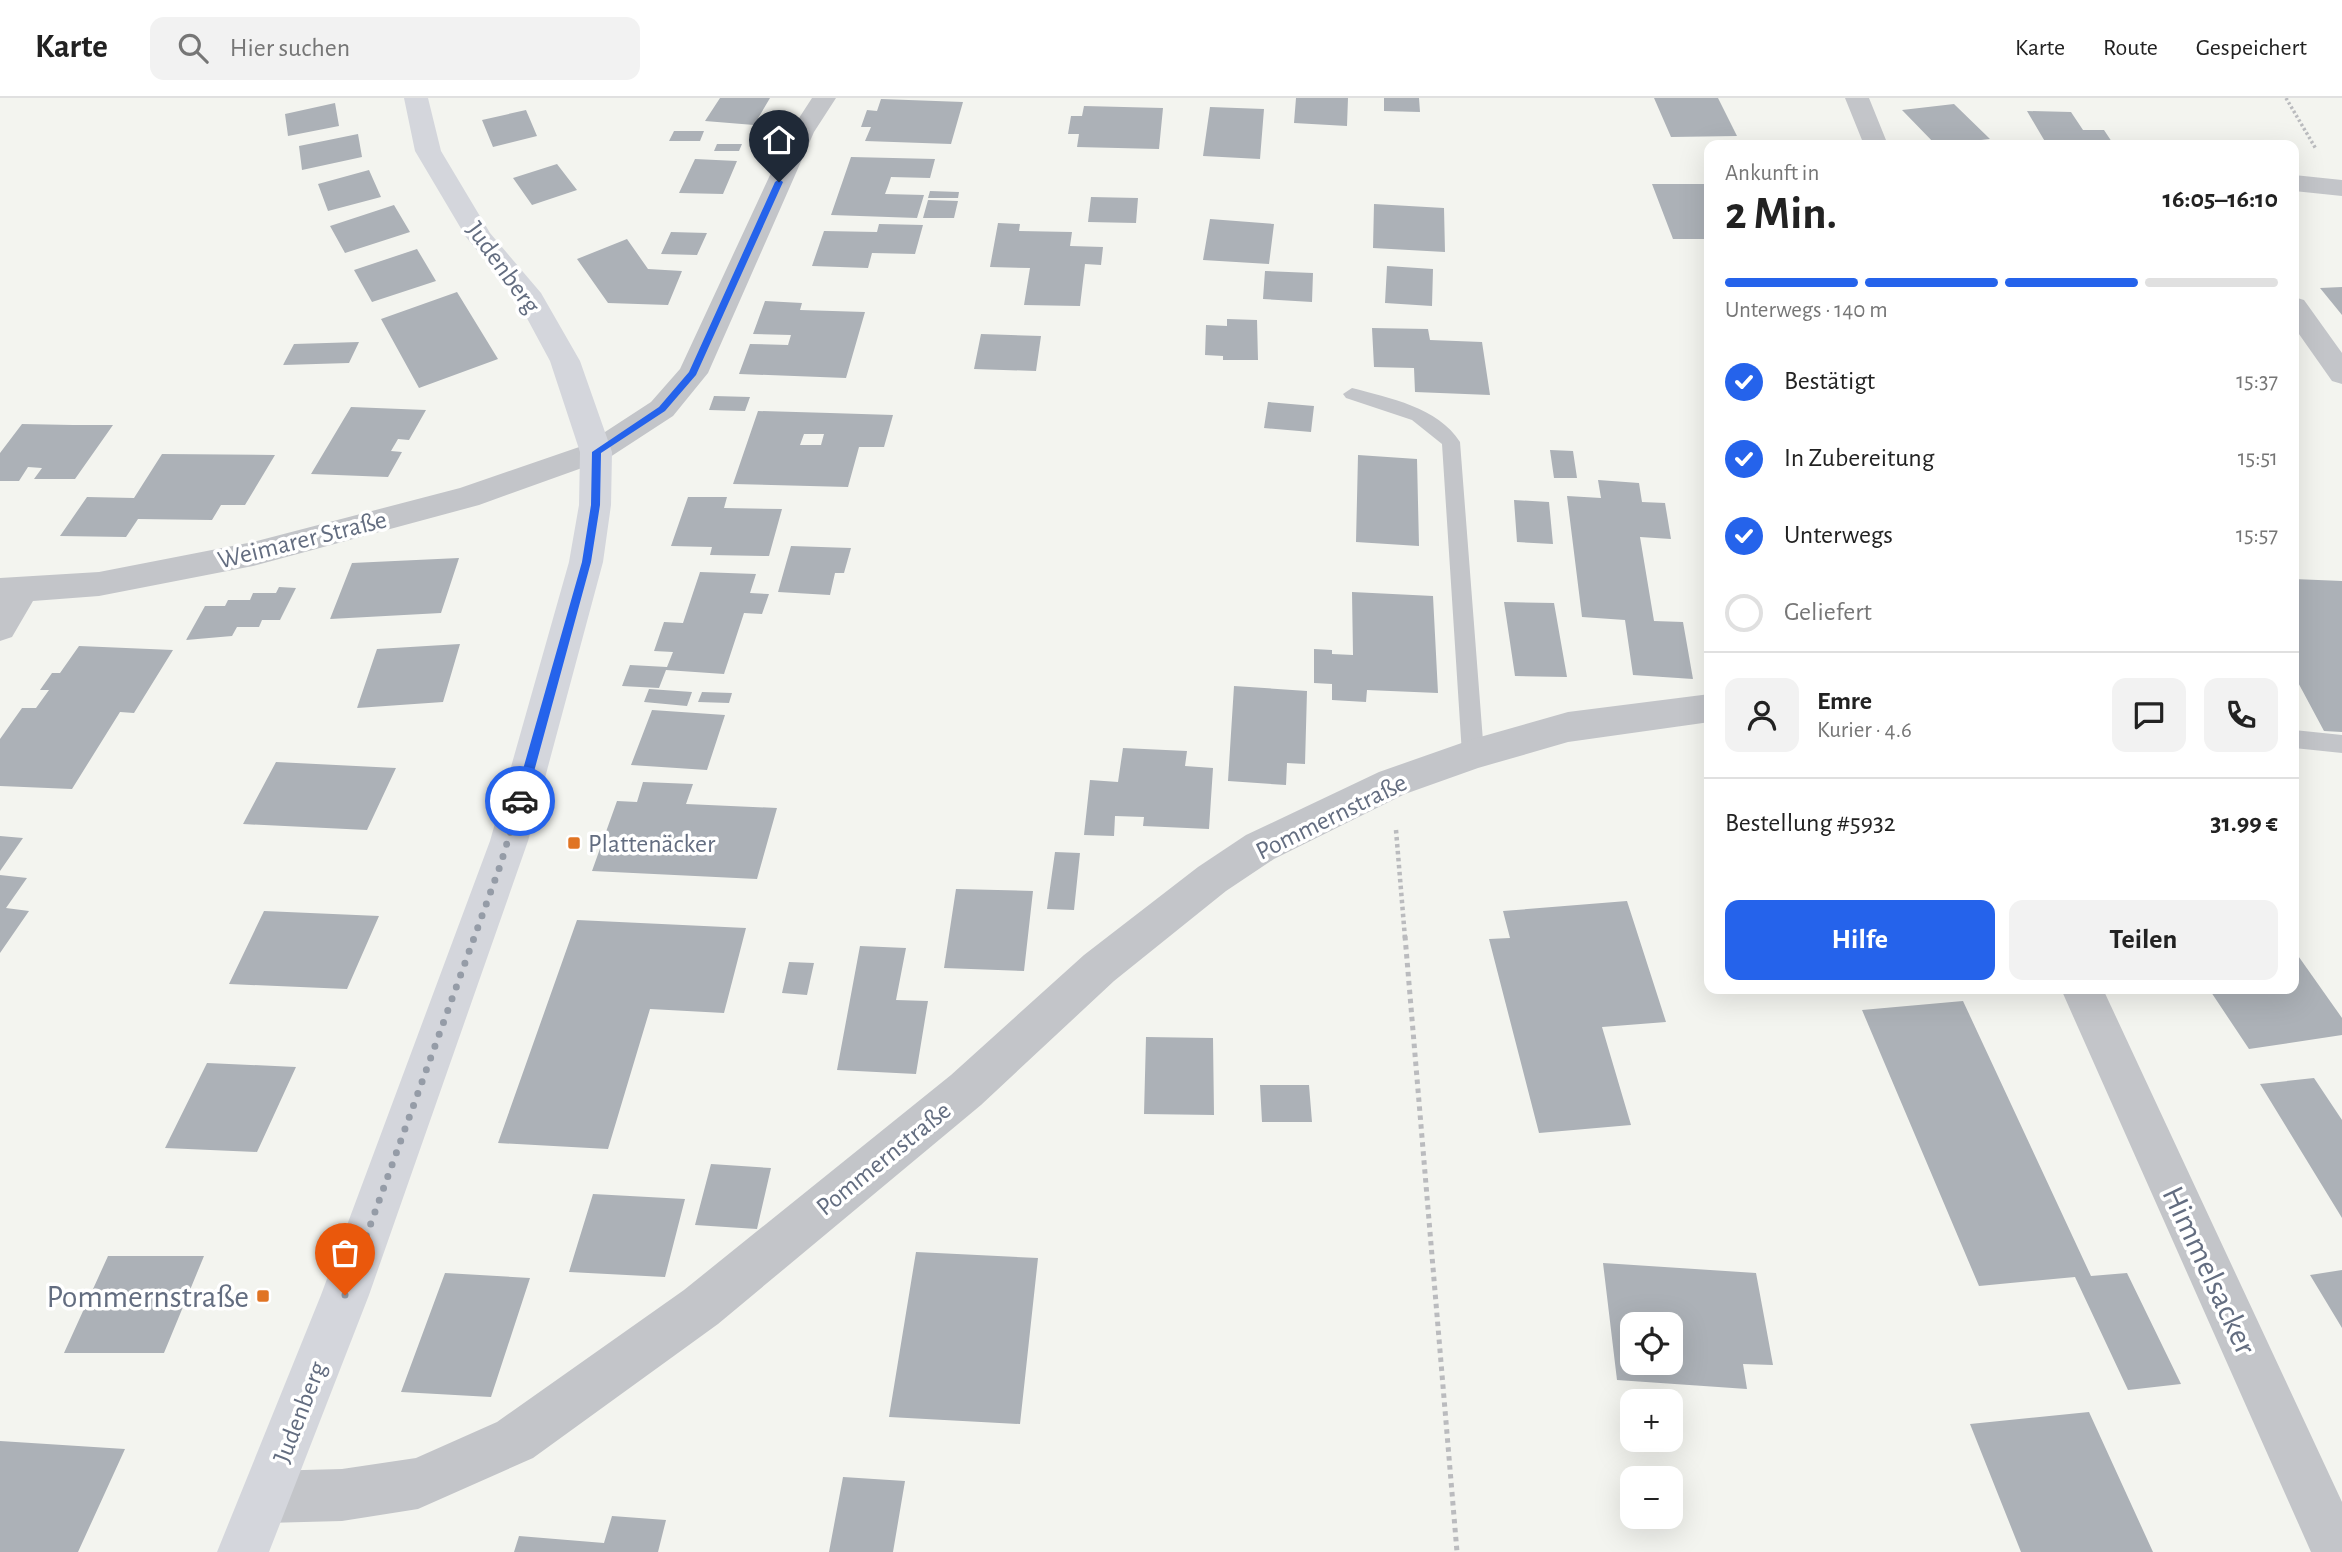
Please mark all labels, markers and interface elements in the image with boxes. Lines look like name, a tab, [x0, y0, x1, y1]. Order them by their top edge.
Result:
search box	[150, 17, 640, 80]
icon: search	[174, 29, 212, 67]
text: Karte	[35, 31, 108, 64]
text: Hier suchen	[230, 35, 350, 61]
text: Karte	[2015, 36, 2065, 60]
text: Route	[2103, 36, 2158, 60]
text: Gespeichert	[2196, 36, 2307, 60]
pin	[749, 110, 809, 182]
icon: home	[760, 121, 798, 159]
text: Ankunft in	[1725, 162, 1819, 185]
text: 16:05–16:10	[2163, 186, 2278, 212]
text: 2 Min.	[1725, 191, 1837, 237]
street label: Judenberg	[461, 217, 545, 319]
text: Unterwegs · 140 m	[1725, 299, 1888, 322]
icon: check	[1725, 363, 1763, 401]
text: Bestätigt	[1784, 368, 1875, 394]
text: 15:37	[2236, 370, 2278, 393]
icon: check	[1725, 440, 1763, 478]
text: In Zubereitung	[1784, 445, 1934, 471]
text: 15:51	[2238, 447, 2278, 470]
street label: Weimarer Straße	[215, 506, 389, 574]
icon: check	[1725, 517, 1763, 555]
text: Unterwegs	[1784, 522, 1893, 548]
text: 15:57	[2236, 524, 2278, 547]
text: Geliefert	[1784, 599, 1872, 625]
button: person	[1725, 678, 1799, 752]
button: chat	[2112, 678, 2186, 752]
button: phone	[2204, 678, 2278, 752]
text: Emre	[1817, 688, 1872, 714]
text: Kurier · 4.6	[1817, 719, 1912, 742]
courier	[485, 766, 555, 836]
street label: Pommernstraße	[1252, 769, 1411, 865]
icon: car	[501, 782, 539, 820]
text: Bestellung #5932	[1725, 810, 1895, 836]
text: 31.99 €	[2210, 810, 2278, 836]
place label: Plattenäcker	[588, 831, 716, 857]
marker: Plattenäcker	[566, 835, 582, 851]
button: Hilfe	[1725, 900, 1995, 980]
button: Teilen	[2009, 900, 2278, 980]
street label: Pommernstraße	[812, 1097, 956, 1221]
street label: Himmelsacker	[2156, 1182, 2262, 1360]
pin	[315, 1223, 375, 1295]
icon: bag	[326, 1234, 364, 1272]
place label: Pommernstraße	[47, 1281, 249, 1313]
marker: Pommernstraße	[255, 1288, 271, 1304]
map controls	[1620, 1312, 1683, 1529]
button: locate	[1620, 1312, 1683, 1375]
street label: Judenberg	[269, 1358, 331, 1467]
button: +	[1620, 1389, 1683, 1452]
button: −	[1620, 1466, 1683, 1529]

